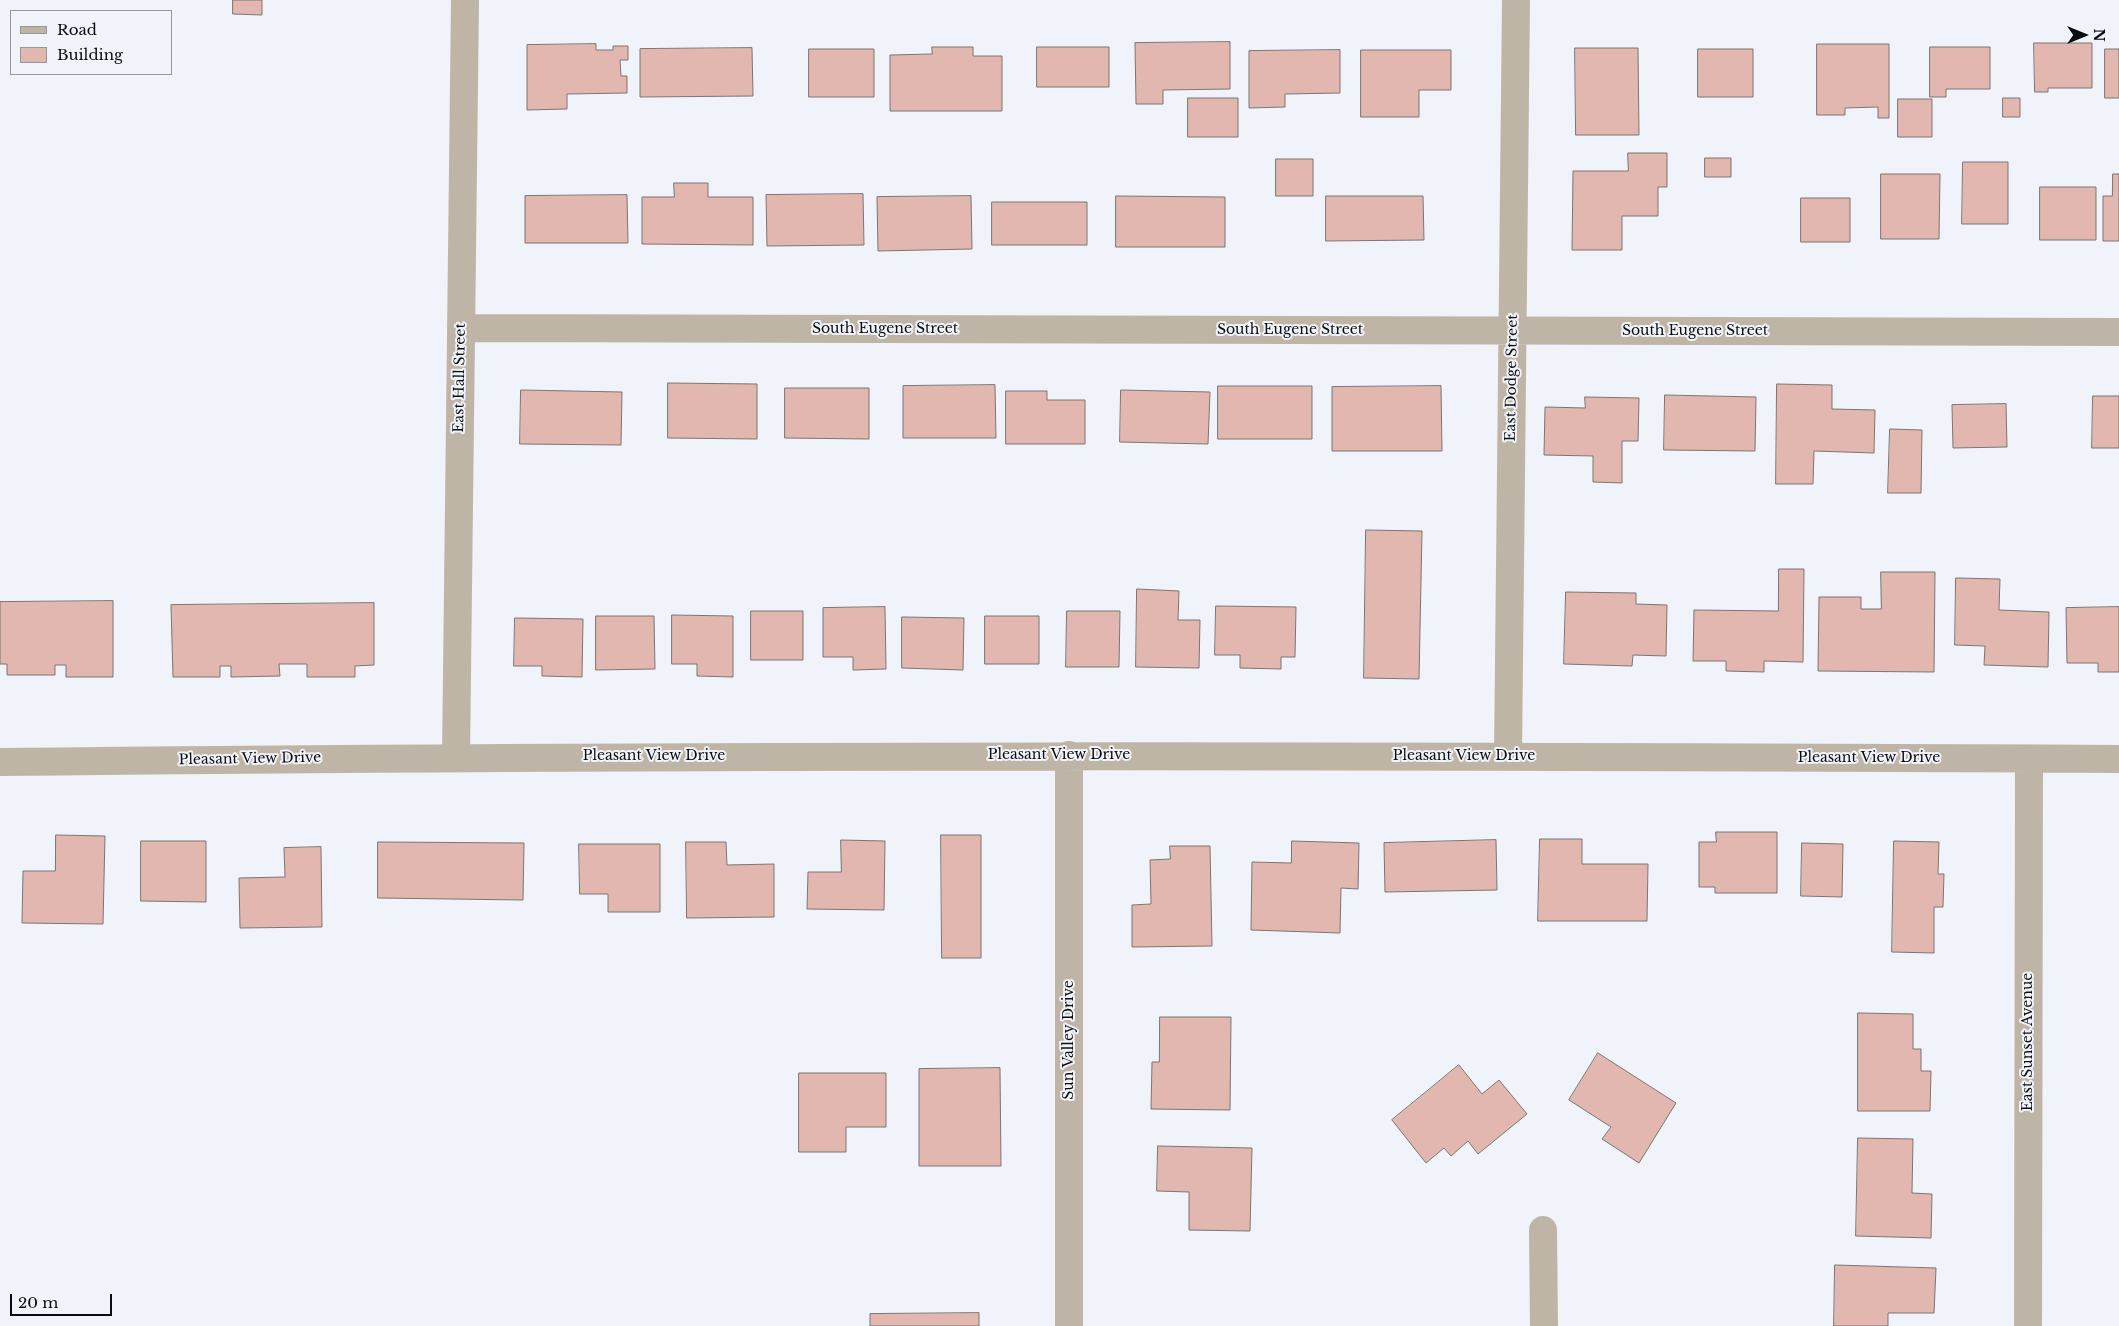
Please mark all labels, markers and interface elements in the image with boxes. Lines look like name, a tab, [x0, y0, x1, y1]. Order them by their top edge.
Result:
legend	[10, 10, 172, 75]
north arrow	[2059, 10, 2109, 60]
text: Road	[57, 20, 97, 39]
text: N	[2090, 28, 2108, 42]
text: Building	[57, 45, 123, 64]
street label: East Dodge Street	[1502, 314, 1522, 442]
street label: South Eugene Street	[812, 321, 958, 337]
street label: South Eugene Street	[1217, 322, 1363, 338]
street label: East Hall Street	[451, 323, 469, 433]
street label: South Eugene Street	[1622, 323, 1768, 339]
street label: Pleasant View Drive	[988, 747, 1130, 763]
street label: Pleasant View Drive	[583, 748, 725, 764]
street label: Pleasant View Drive	[1393, 748, 1535, 764]
street label: Pleasant View Drive	[179, 749, 321, 769]
street label: Pleasant View Drive	[1798, 750, 1940, 766]
street label: East Sunset Avenue	[2020, 973, 2036, 1111]
street label: Sun Valley Drive	[1061, 980, 1077, 1100]
scale bar	[12, 1284, 115, 1316]
text: 20 m	[18, 1293, 58, 1312]

